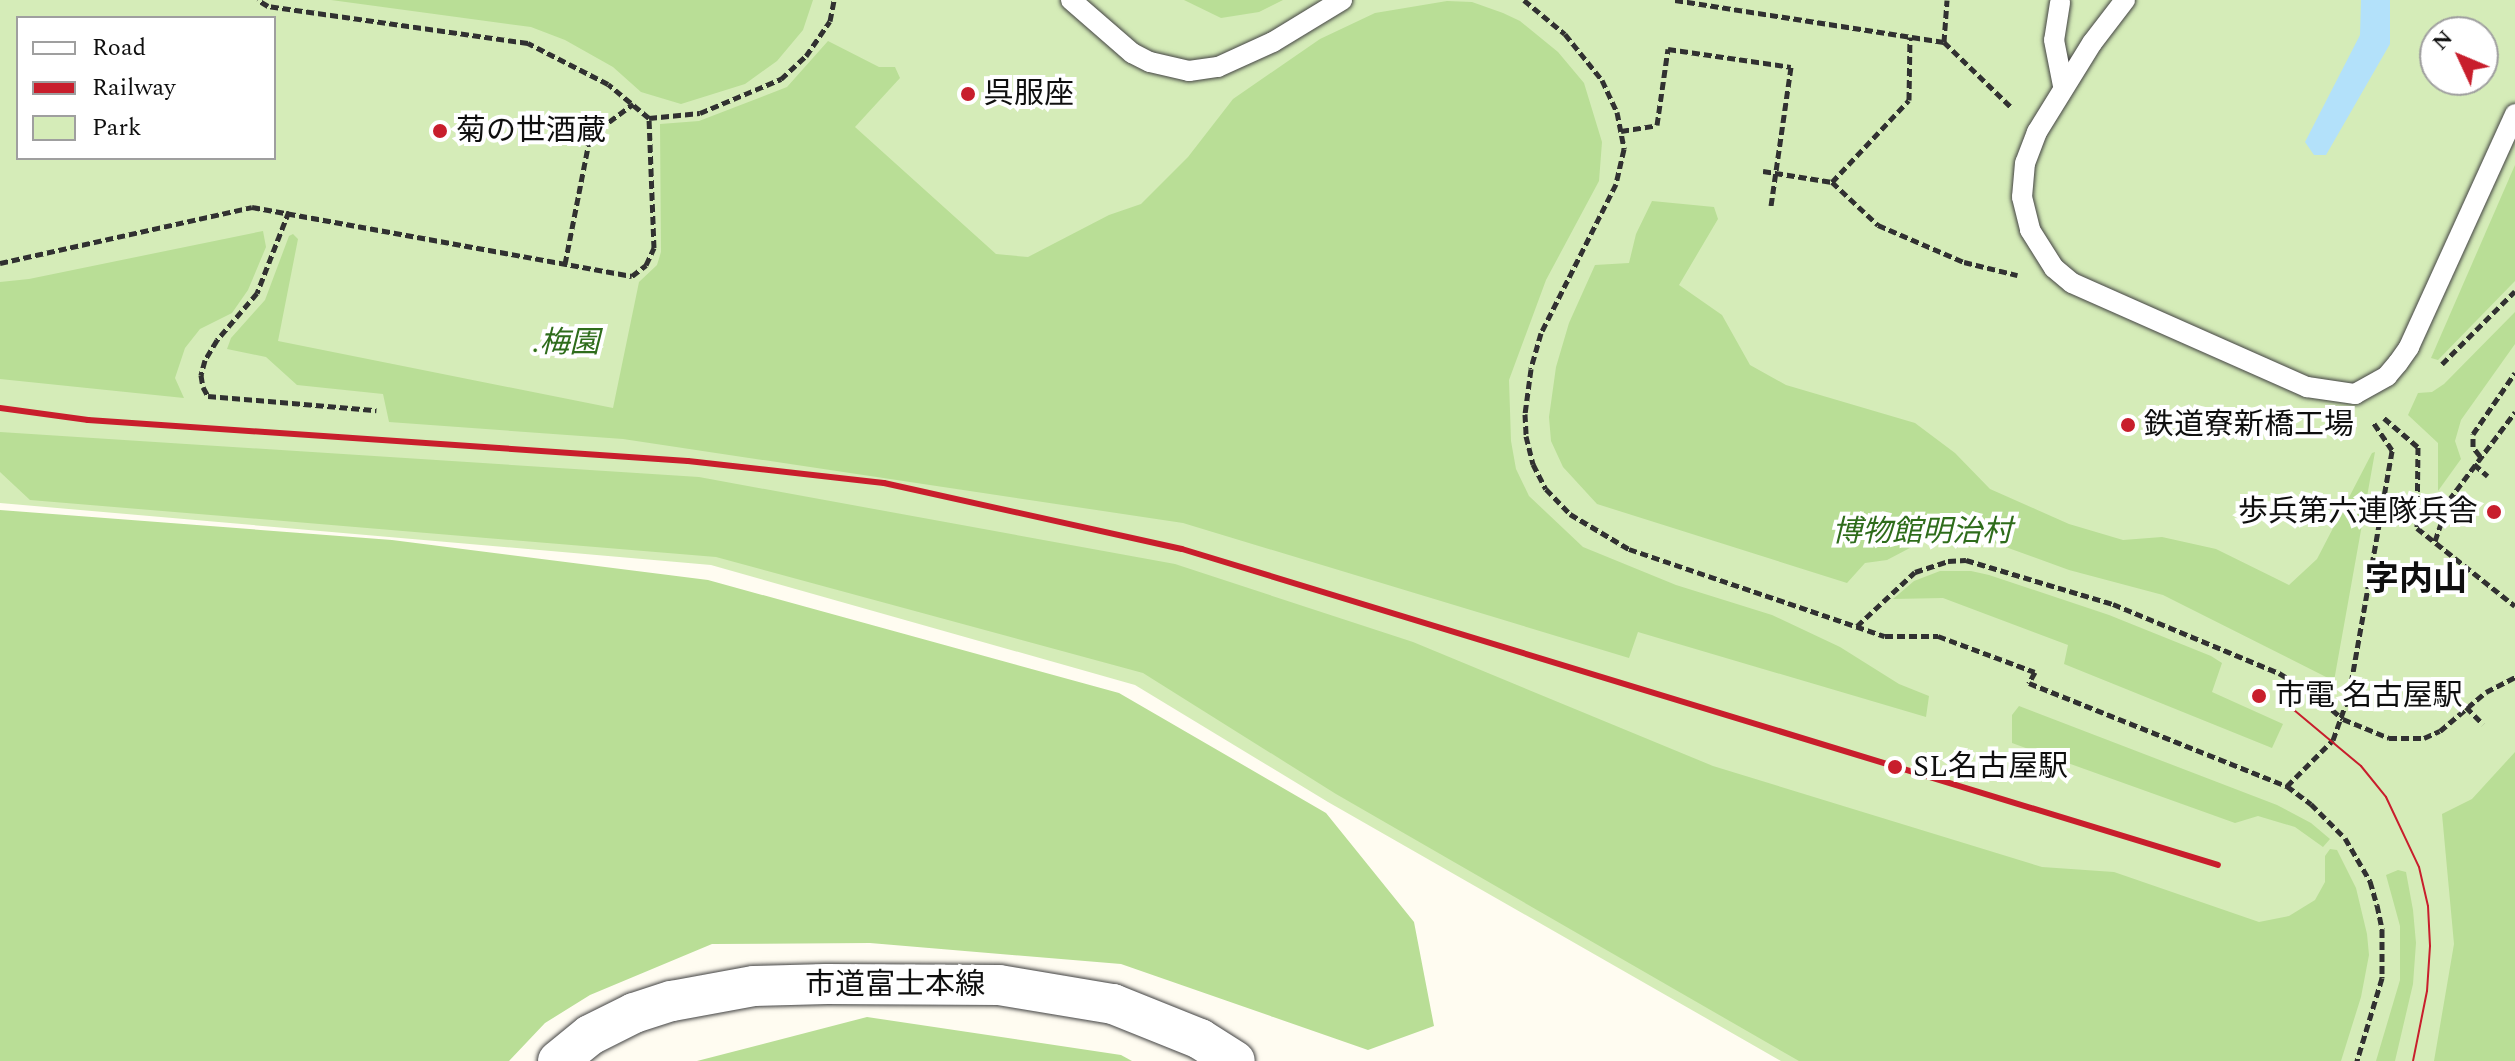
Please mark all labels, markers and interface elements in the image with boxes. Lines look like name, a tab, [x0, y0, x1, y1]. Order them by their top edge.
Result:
legend	[16, 16, 276, 160]
north arrow	[2419, 16, 2499, 96]
text: N	[2425, 22, 2461, 58]
text: Road	[92, 30, 146, 66]
text: Railway	[92, 70, 176, 106]
place label: 呉服座	[984, 76, 1074, 112]
marker: 呉服座	[959, 85, 977, 103]
text: Park	[92, 110, 142, 146]
place label: 菊の世酒蔵	[456, 113, 606, 149]
marker: 菊の世酒蔵	[431, 122, 449, 140]
park label: .梅園	[532, 325, 600, 361]
place label: 鉄道寮新橋工場	[2144, 407, 2354, 443]
marker: 鉄道寮新橋工場	[2119, 416, 2137, 434]
place label: 歩兵第六連隊兵舎	[2238, 494, 2478, 530]
marker: 歩兵第六連隊兵舎	[2485, 503, 2503, 521]
park label: 博物館明治村	[1832, 514, 2012, 550]
district label: 字内山	[2365, 561, 2467, 601]
place label: 市電 名古屋駅	[2275, 678, 2462, 714]
marker: 市電 名古屋駅	[2250, 687, 2268, 705]
place label: SL名古屋駅	[1913, 749, 2068, 785]
marker: SL名古屋駅	[1884, 756, 1906, 778]
street label: 市道富士本線	[805, 967, 985, 1003]

